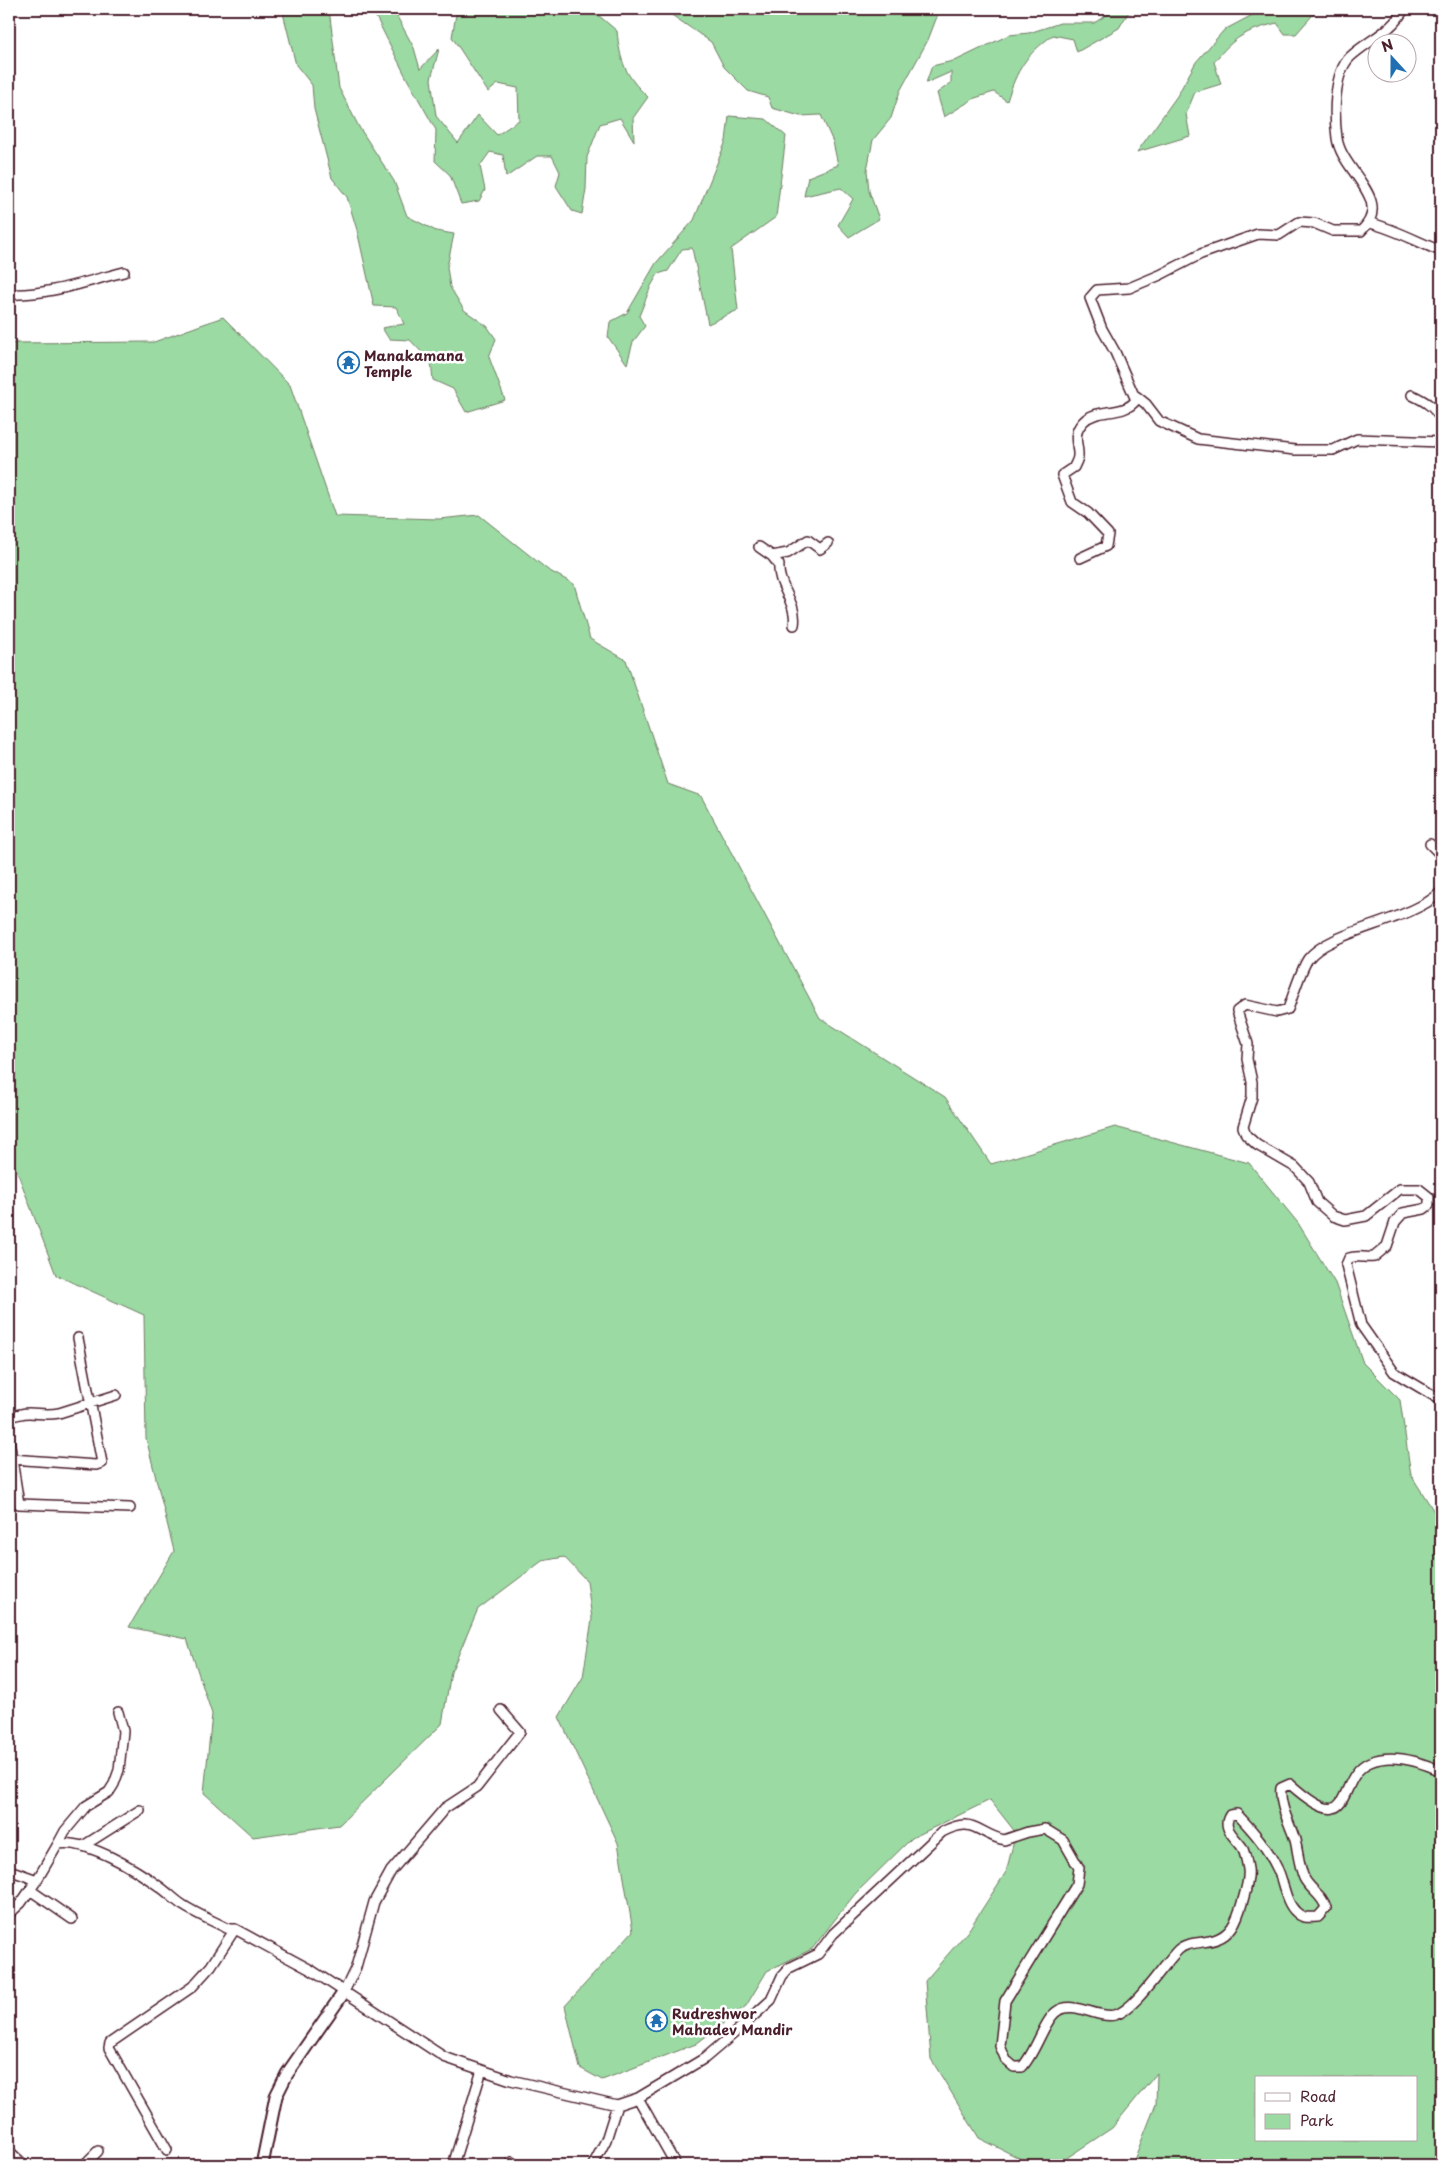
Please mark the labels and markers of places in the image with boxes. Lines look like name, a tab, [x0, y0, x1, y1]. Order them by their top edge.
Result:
place label: Manakamana Temple	[364, 345, 465, 382]
temple icon: Manakamana Temple	[336, 351, 360, 375]
place label: Rudreshwor Mahadev Mandir	[672, 2003, 793, 2040]
temple icon: Rudreshwor Mahadev Mandir	[644, 2009, 668, 2033]

